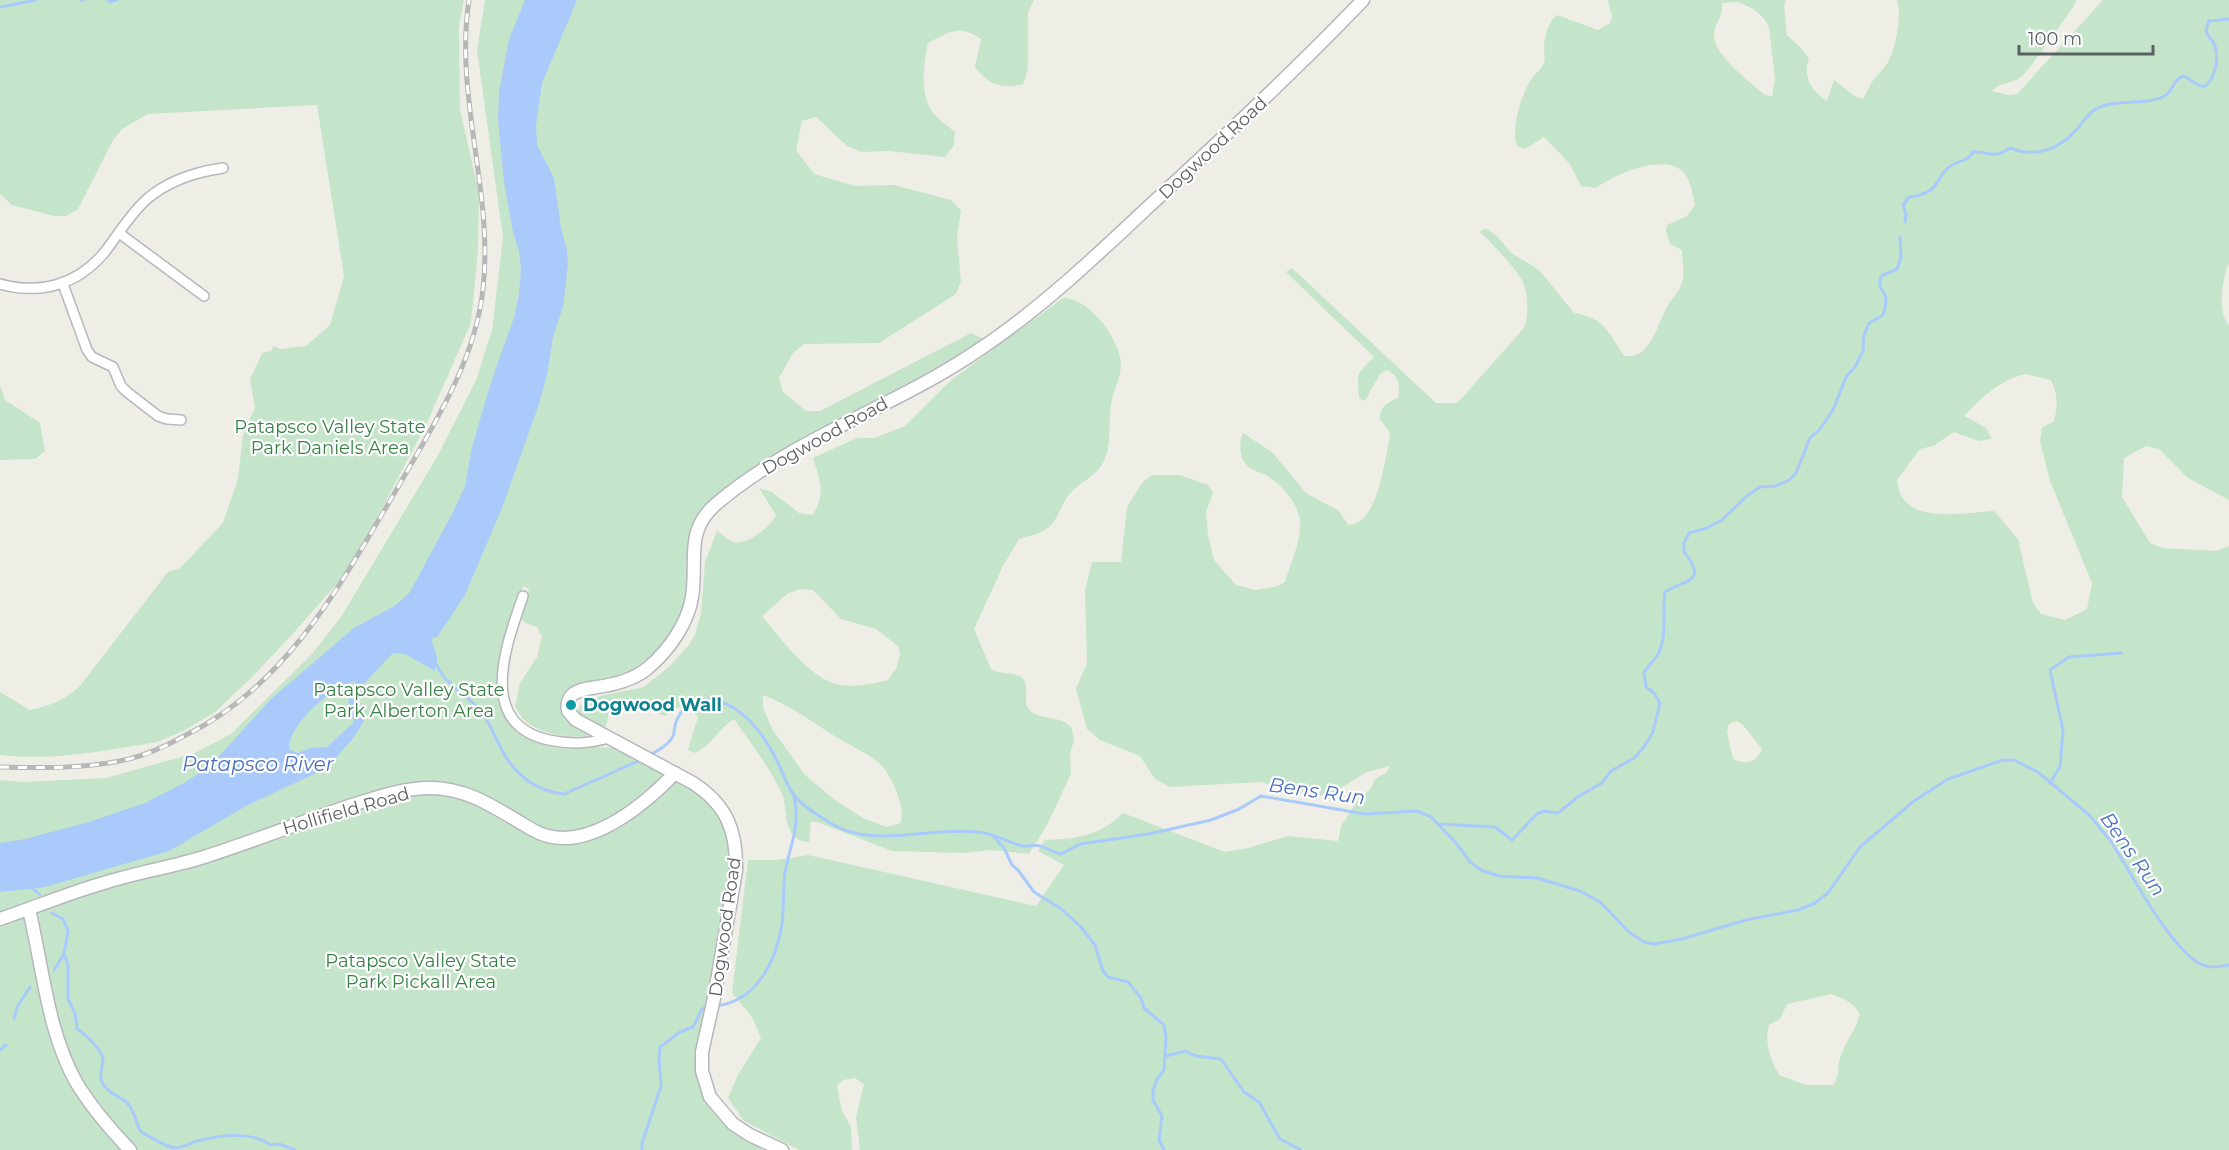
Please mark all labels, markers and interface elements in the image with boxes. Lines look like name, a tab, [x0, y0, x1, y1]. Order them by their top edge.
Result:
scale bar	[2019, 18, 2152, 56]
text: 100 m	[2028, 28, 2082, 50]
street label: Dogwood Road	[1154, 92, 1272, 204]
street label: Dogwood Road	[758, 392, 892, 480]
park label: Patapsco Valley State Park Daniels Area	[234, 416, 426, 459]
park label: Patapsco Valley State Park Alberton Area	[313, 679, 505, 722]
place label: Dogwood Wall	[583, 694, 722, 716]
marker: Dogwood Wall	[564, 698, 578, 712]
water label: Patapsco River	[182, 752, 335, 776]
water label: Bens Run	[1267, 772, 1367, 810]
street label: Hollifield Road	[280, 782, 412, 840]
water label: Bens Run	[2095, 807, 2171, 901]
street label: Dogwood Road	[704, 856, 746, 998]
park label: Patapsco Valley State Park Pickall Area	[325, 950, 517, 993]

